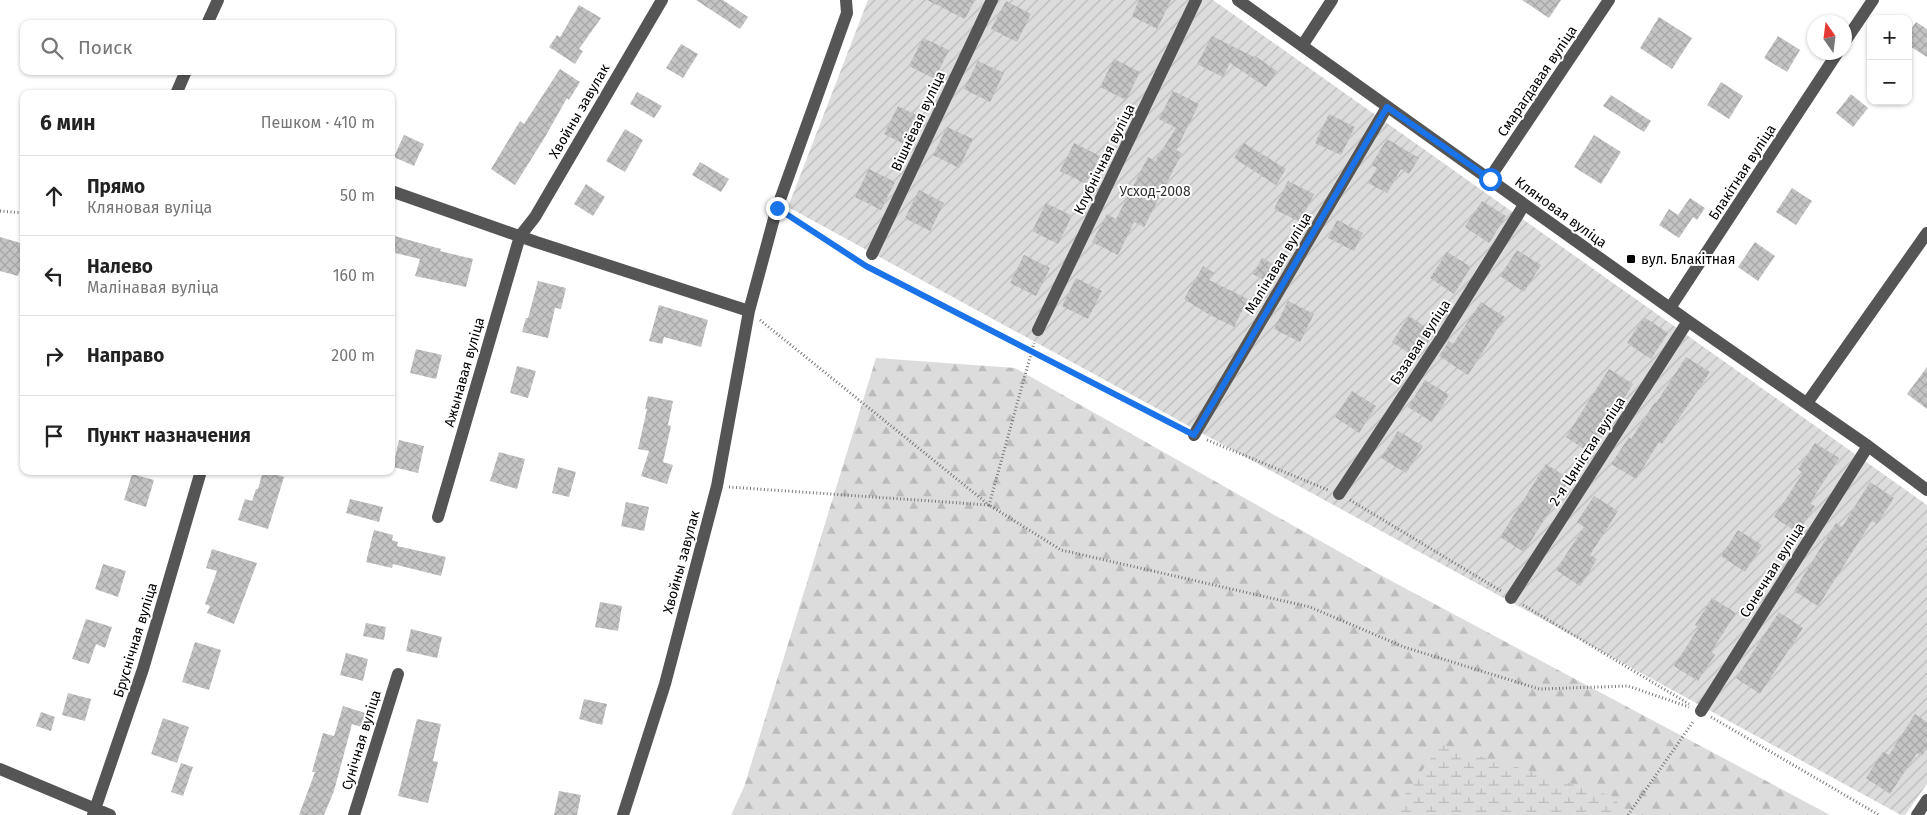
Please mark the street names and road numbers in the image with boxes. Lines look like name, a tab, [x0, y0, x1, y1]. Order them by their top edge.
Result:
street label: Смарагдавая вуліца	[1494, 22, 1581, 140]
street label: Хвойны завулак	[546, 60, 614, 161]
street label: Вішнёвая вуліца	[888, 68, 949, 174]
street label: Клубнічная вуліца	[1070, 101, 1139, 217]
street label: Блакітная вуліца	[1705, 121, 1780, 223]
street label: Кляновая вуліца	[1511, 173, 1610, 251]
street label: Малінавая вуліца	[1241, 209, 1315, 317]
street label: Бэзавая вуліца	[1387, 297, 1454, 388]
street label: Ажынавая вуліца	[441, 315, 488, 429]
street label: 2-я Цяністая вуліца	[1546, 393, 1629, 509]
street label: Хвойны завулак	[660, 508, 704, 616]
street label: Сонечная вуліца	[1736, 520, 1809, 621]
street label: Бруснічная вуліца	[110, 581, 161, 700]
street label: Сунічная вуліца	[338, 688, 385, 792]

